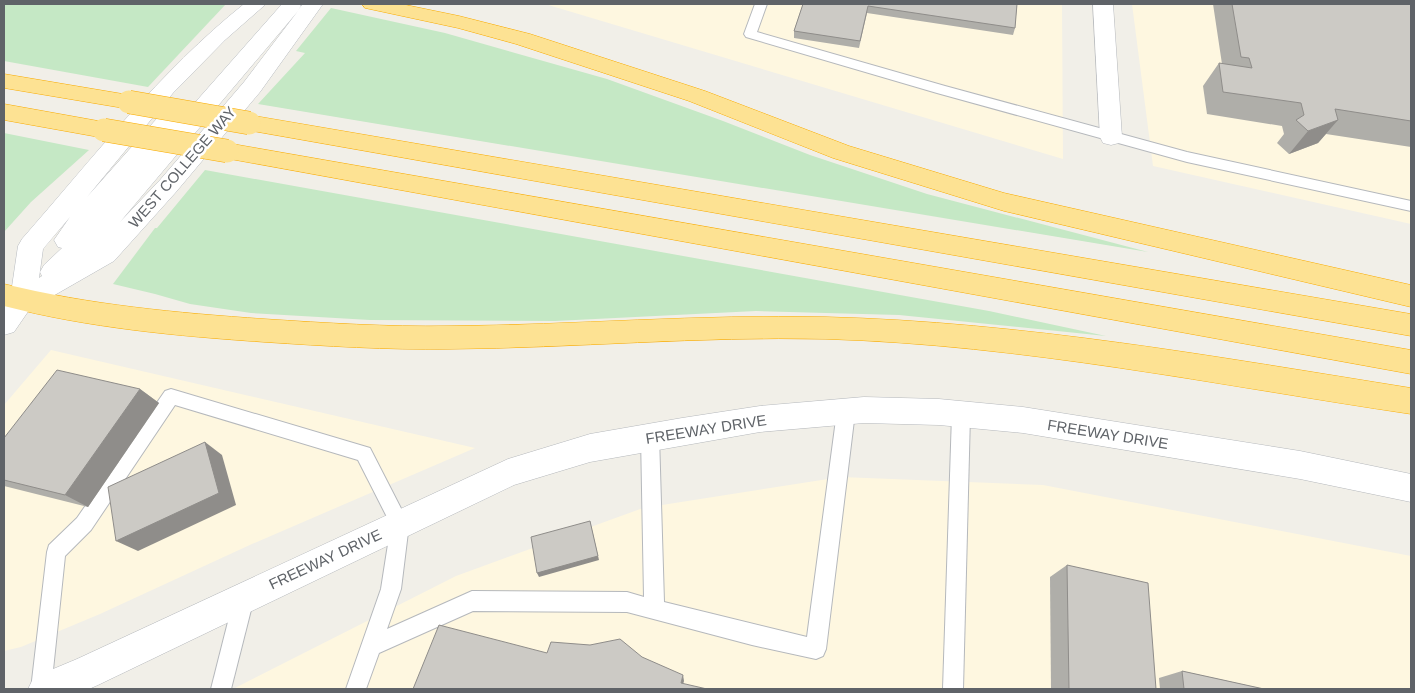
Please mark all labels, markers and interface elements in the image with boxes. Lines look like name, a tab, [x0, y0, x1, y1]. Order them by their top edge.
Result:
street label: WEST COLLEGE WAY	[125, 103, 239, 231]
street label: FREEWAY DRIVE	[644, 411, 768, 447]
street label: FREEWAY DRIVE	[1046, 416, 1170, 452]
street label: FREEWAY DRIVE	[266, 525, 384, 593]

